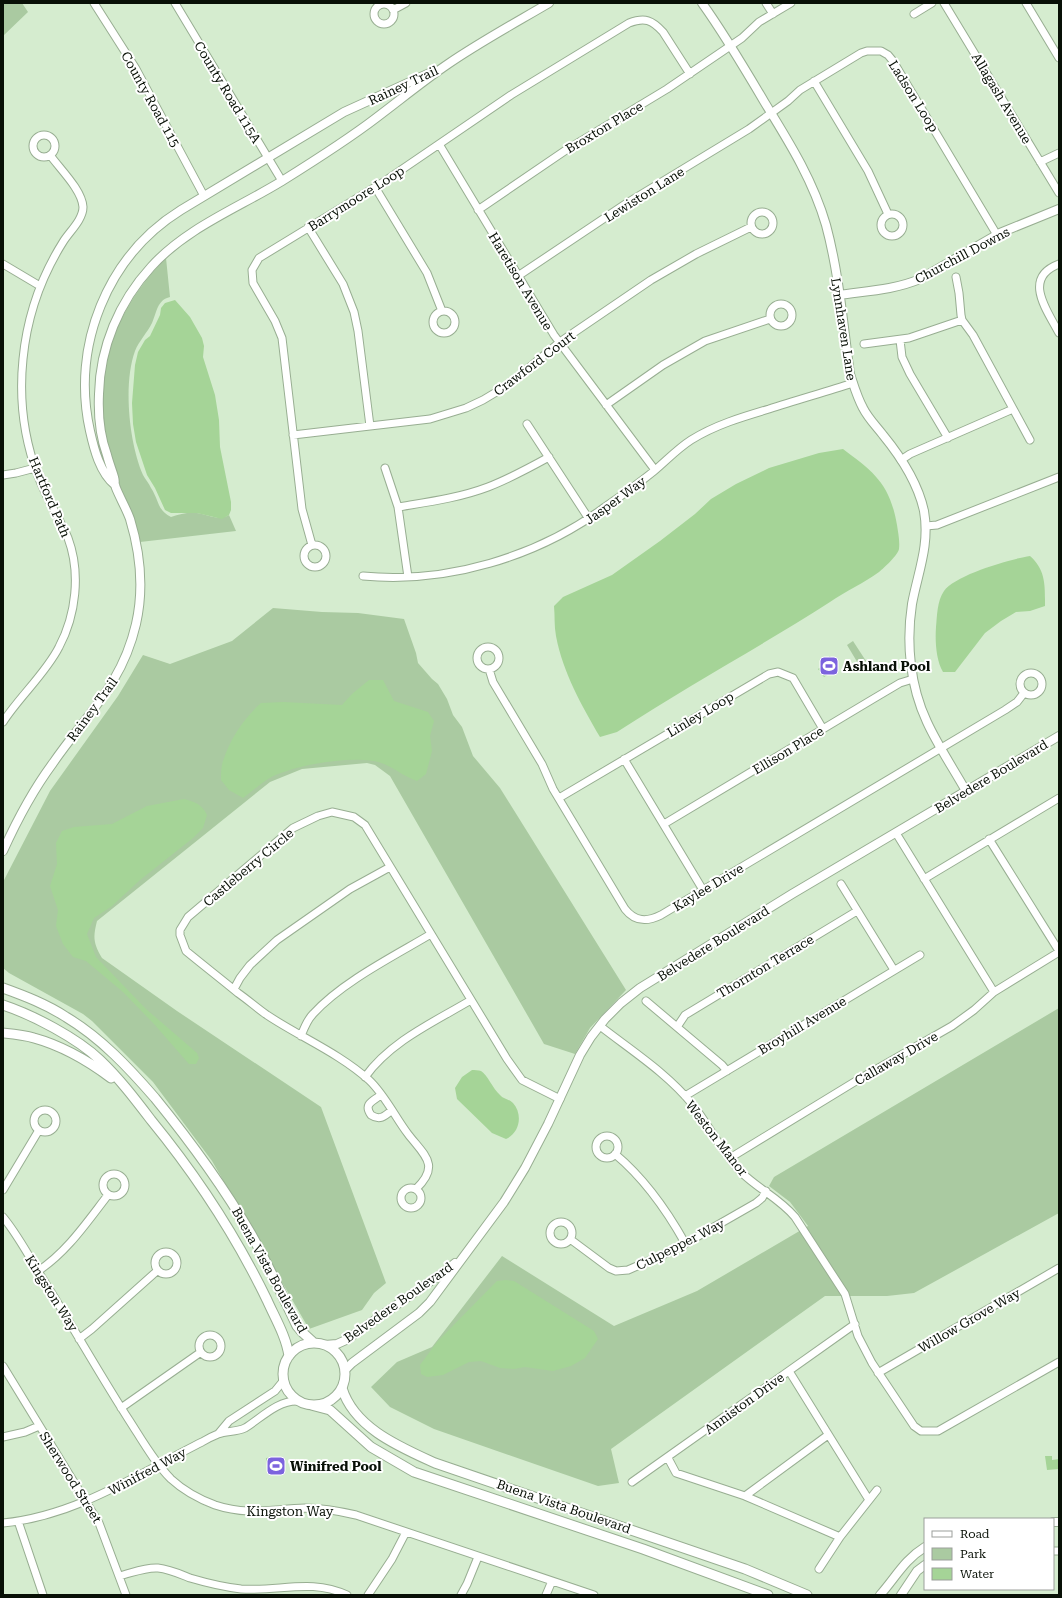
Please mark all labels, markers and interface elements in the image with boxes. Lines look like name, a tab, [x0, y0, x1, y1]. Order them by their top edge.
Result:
street label: County Road 115A	[191, 39, 264, 146]
street label: County Road 115	[118, 49, 183, 150]
street label: Allagash Avenue	[969, 50, 1035, 146]
street label: Ladson Loop	[886, 58, 942, 135]
street label: Rainey Trail	[366, 63, 441, 108]
street label: Broxton Place	[563, 98, 646, 156]
street label: Barrymoore Loop	[305, 163, 407, 234]
street label: Lewiston Lane	[602, 164, 687, 225]
street label: Churchill Downs	[912, 224, 1012, 287]
street label: Haretison Avenue	[485, 230, 556, 333]
street label: Lynnhaven Lane	[828, 277, 859, 382]
street label: Crawford Court	[491, 328, 578, 399]
street label: Hartford Path	[26, 455, 74, 540]
street label: Jasper Way	[582, 473, 649, 527]
sports icon: Ashland Pool	[818, 655, 840, 677]
place label: Ashland Pool	[843, 659, 931, 674]
street label: Rainey Trail	[64, 674, 121, 744]
street label: Linley Loop	[664, 689, 736, 740]
street label: Ellison Place	[750, 723, 826, 777]
street label: Belvedere Boulevard	[932, 736, 1051, 816]
street label: Castleberry Circle	[200, 825, 296, 909]
street label: Kaylee Drive	[670, 861, 746, 914]
street label: Belvedere Boulevard	[655, 903, 773, 984]
street label: Thornton Terrace	[714, 932, 816, 1001]
street label: Broyhill Avenue	[756, 993, 849, 1058]
street label: Callaway Drive	[852, 1029, 940, 1088]
street label: Weston Manor	[683, 1098, 751, 1179]
street label: Buena Vista Boulevard	[229, 1205, 311, 1336]
street label: Culpepper Way	[634, 1216, 727, 1273]
street label: Kingston Way	[22, 1252, 81, 1334]
street label: Belvedere Boulevard	[341, 1259, 456, 1346]
street label: Willow Grove Way	[916, 1285, 1023, 1356]
street label: Anniston Drive	[702, 1370, 787, 1437]
street label: Sherwood Street	[36, 1429, 105, 1526]
street label: Winifred Way	[106, 1444, 189, 1498]
sports icon: Winifred Pool	[265, 1455, 287, 1477]
place label: Winifred Pool	[290, 1459, 382, 1474]
street label: Buena Vista Boulevard	[495, 1476, 634, 1537]
street label: Kingston Way	[247, 1504, 334, 1519]
legend	[924, 1518, 1054, 1590]
text: Road	[960, 1527, 990, 1541]
text: Park	[960, 1547, 987, 1561]
text: Water	[960, 1567, 994, 1581]

